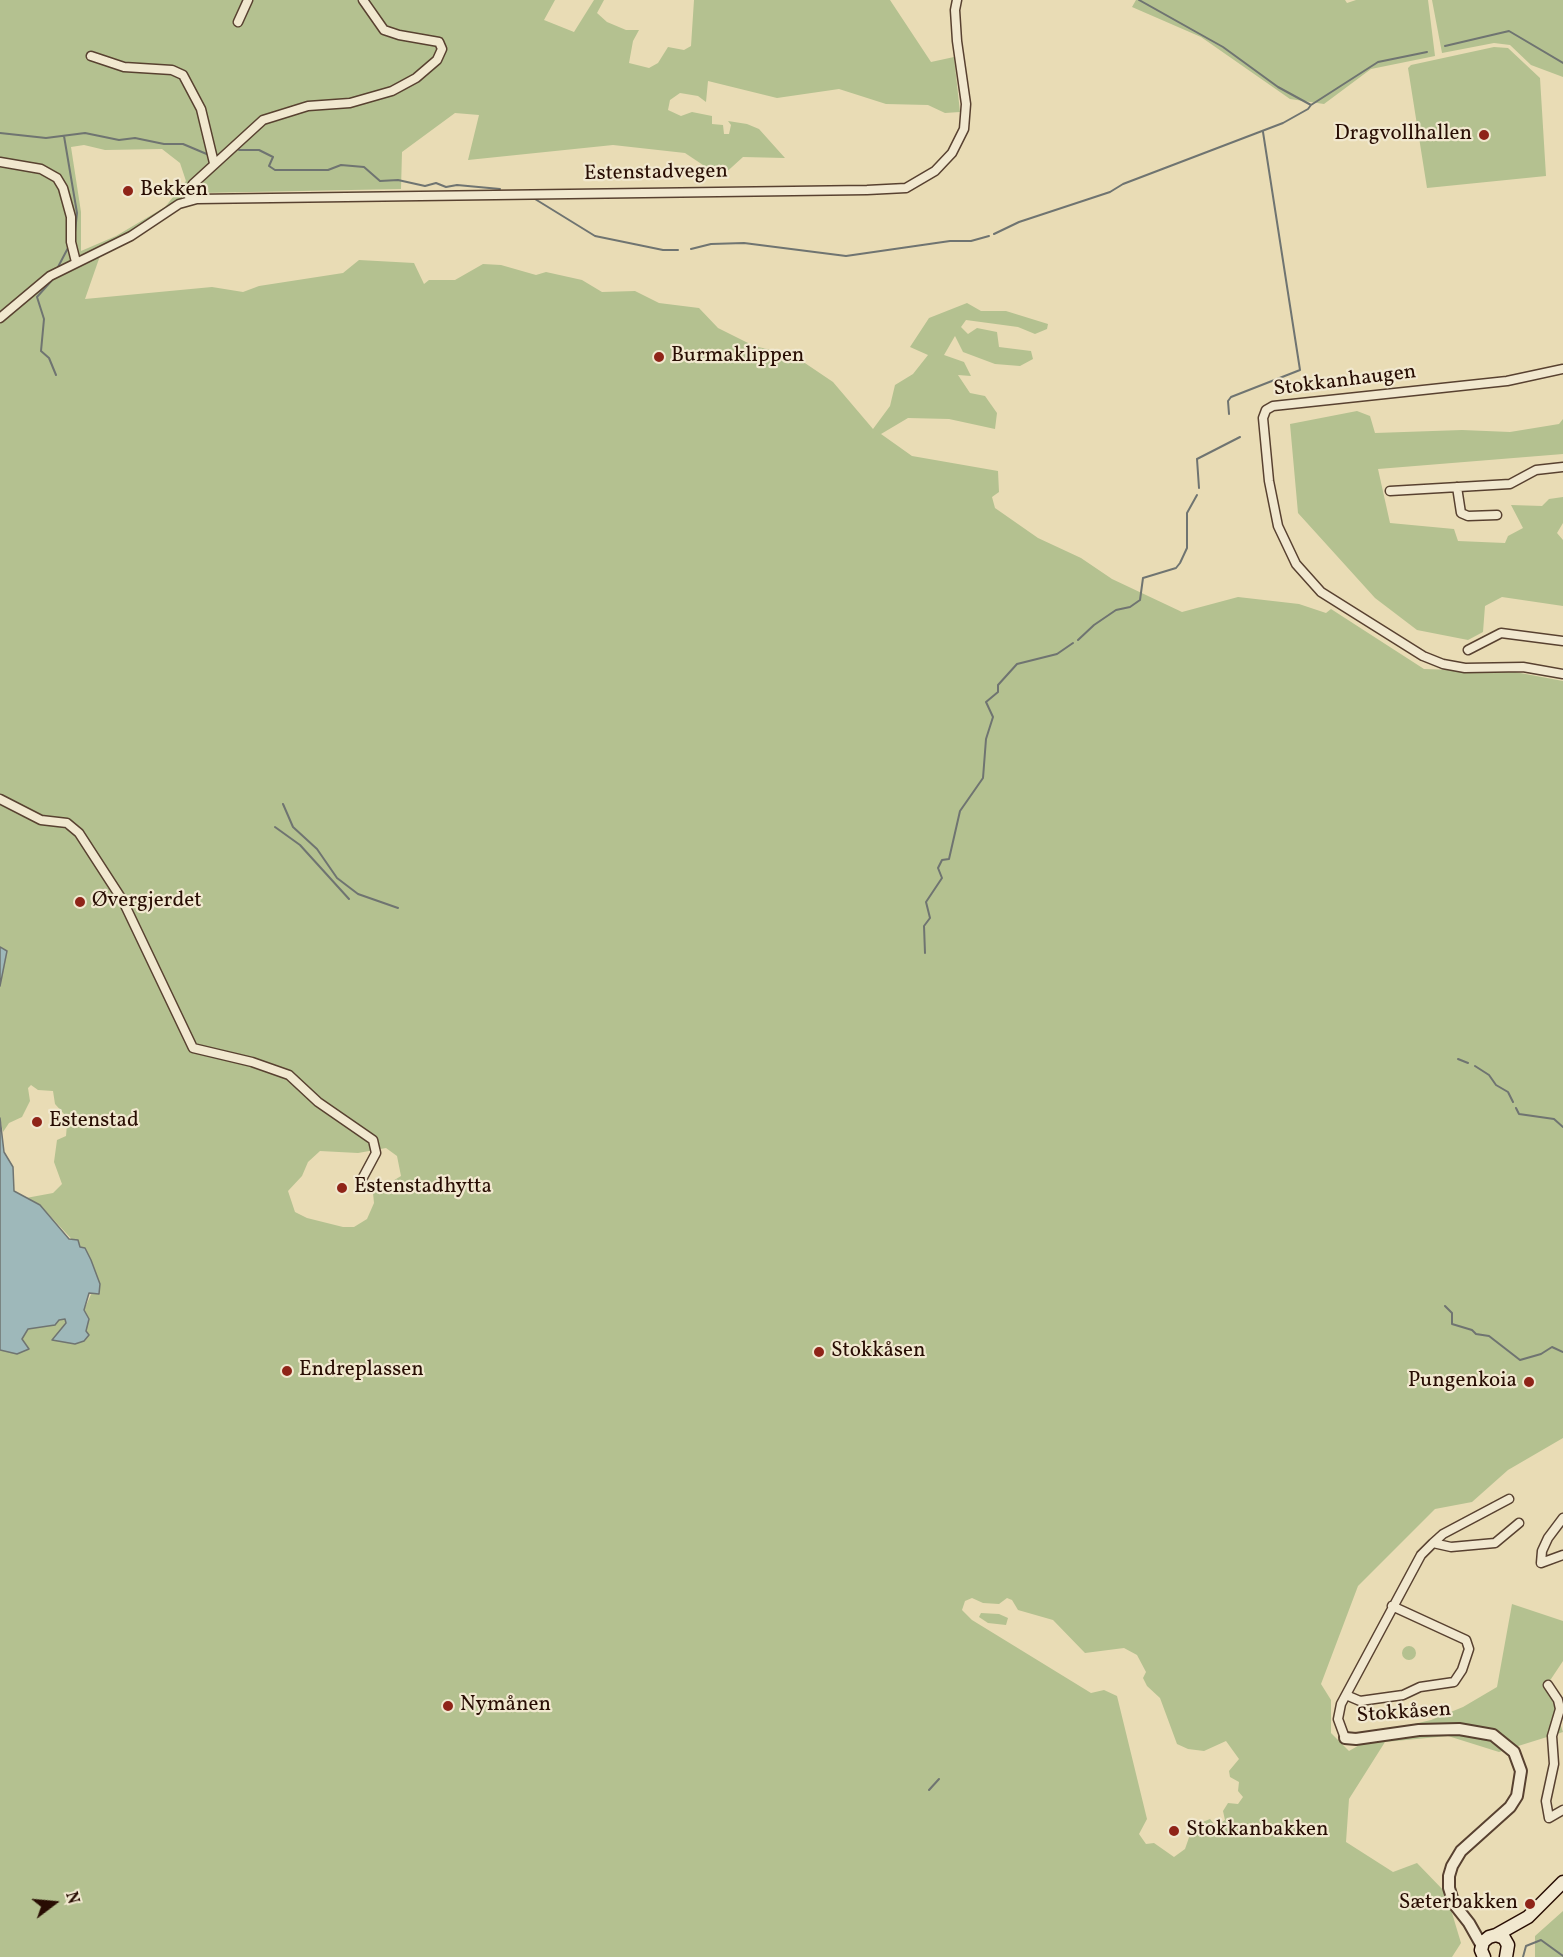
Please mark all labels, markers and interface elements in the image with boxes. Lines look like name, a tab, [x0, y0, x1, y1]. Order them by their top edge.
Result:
place label: Dragvollhallen	[1334, 122, 1472, 148]
marker: Dragvollhallen	[1477, 128, 1491, 142]
street label: Estenstadvegen	[584, 160, 728, 188]
place label: Bekken	[140, 178, 208, 204]
marker: Bekken	[121, 184, 135, 198]
place label: Burmaklippen	[671, 344, 804, 370]
marker: Burmaklippen	[652, 350, 666, 364]
street label: Stokkanhaugen	[1272, 361, 1418, 403]
place label: Øvergjerdet	[92, 889, 202, 915]
marker: Øvergjerdet	[73, 895, 87, 909]
place label: Estenstad	[49, 1109, 139, 1135]
marker: Estenstad	[30, 1115, 44, 1129]
place label: Estenstadhytta	[354, 1175, 492, 1201]
marker: Estenstadhytta	[335, 1181, 349, 1195]
place label: Stokkåsen	[831, 1339, 926, 1365]
marker: Stokkåsen	[812, 1345, 826, 1359]
place label: Endreplassen	[299, 1358, 424, 1384]
marker: Endreplassen	[280, 1364, 294, 1378]
place label: Pungenkoia	[1408, 1369, 1517, 1395]
marker: Pungenkoia	[1522, 1375, 1536, 1389]
place label: Nymånen	[460, 1693, 551, 1719]
street label: Stokkåsen	[1356, 1698, 1452, 1730]
marker: Nymånen	[441, 1699, 455, 1713]
place label: Stokkanbakken	[1186, 1818, 1329, 1844]
marker: Stokkanbakken	[1167, 1824, 1181, 1838]
north arrow	[24, 1873, 84, 1933]
text: N	[59, 1889, 83, 1907]
place label: Sæterbakken	[1399, 1891, 1518, 1917]
marker: Sæterbakken	[1523, 1897, 1537, 1911]

